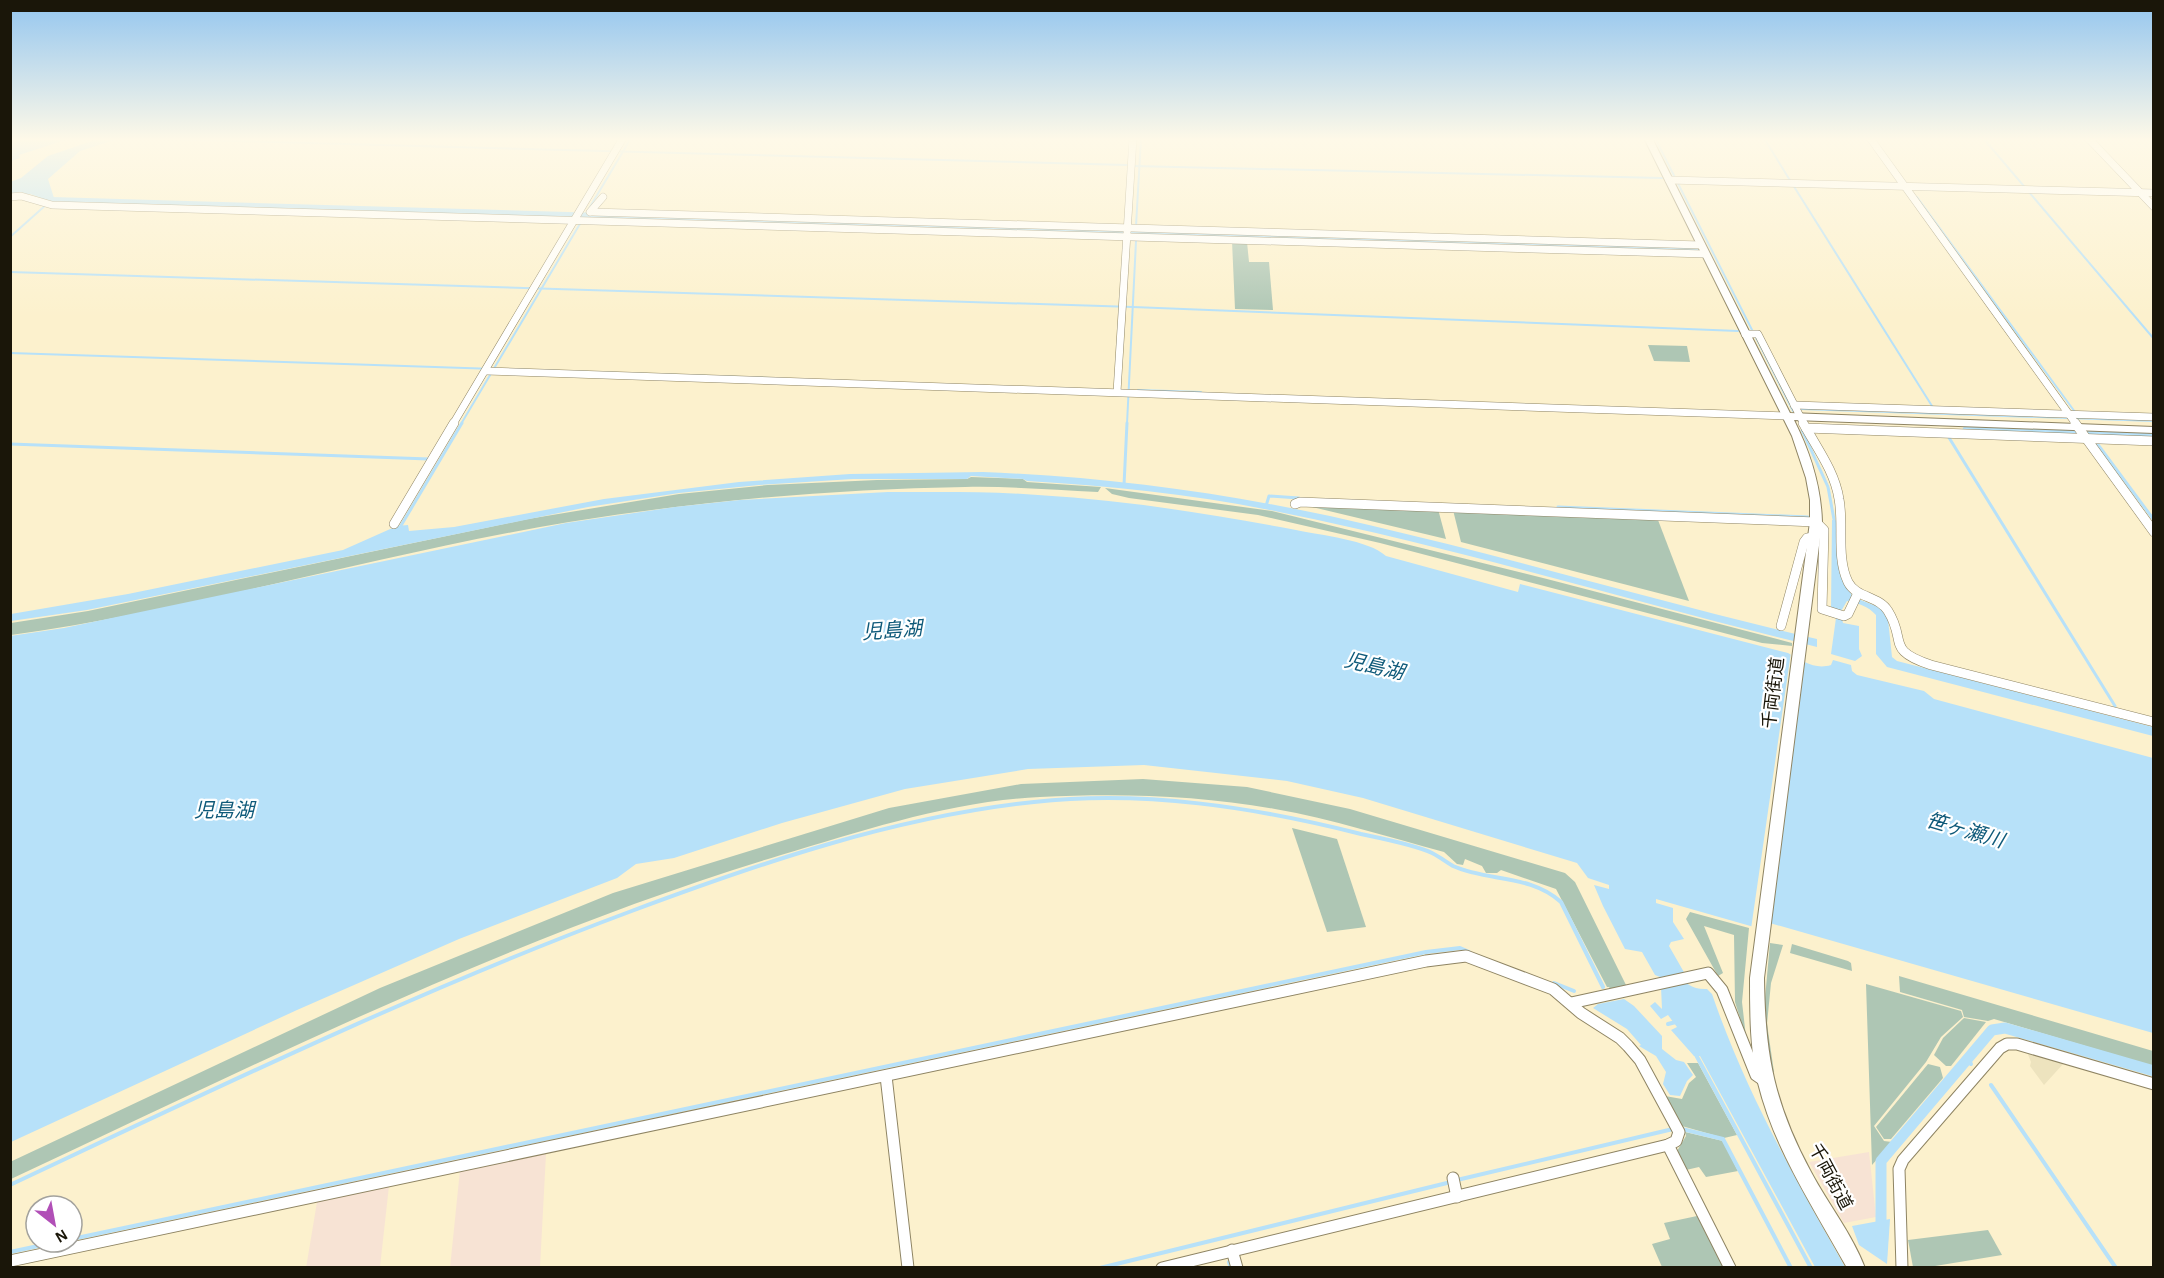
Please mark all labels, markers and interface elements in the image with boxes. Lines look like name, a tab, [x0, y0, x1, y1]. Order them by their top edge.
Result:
water label: 児島湖	[861, 618, 926, 643]
water label: 児島湖	[1343, 650, 1409, 684]
street label: 千両街道	[1759, 656, 1787, 730]
water label: 児島湖	[194, 800, 257, 821]
water label: 笹ヶ瀬川	[1924, 809, 2008, 852]
street label: 千両街道	[1805, 1140, 1857, 1213]
north arrow	[24, 1194, 84, 1254]
text: N	[52, 1226, 70, 1246]

